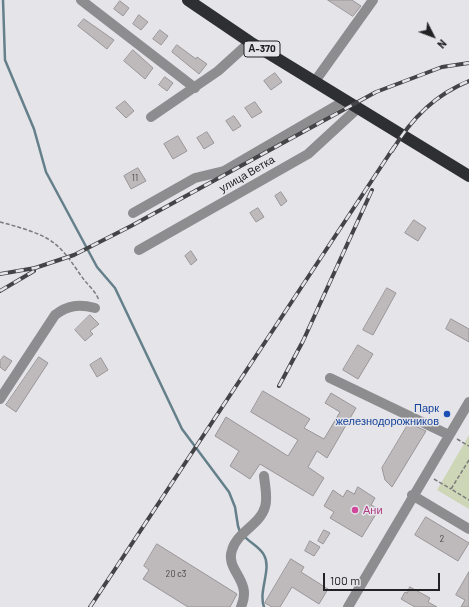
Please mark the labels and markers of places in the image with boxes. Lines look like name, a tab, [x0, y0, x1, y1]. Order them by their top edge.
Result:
place label: Парк железнодорожников	[335, 401, 439, 427]
marker: Парк железнодорожников	[442, 409, 452, 419]
place label: Ани	[363, 503, 383, 517]
marker: Ани	[350, 505, 360, 515]

